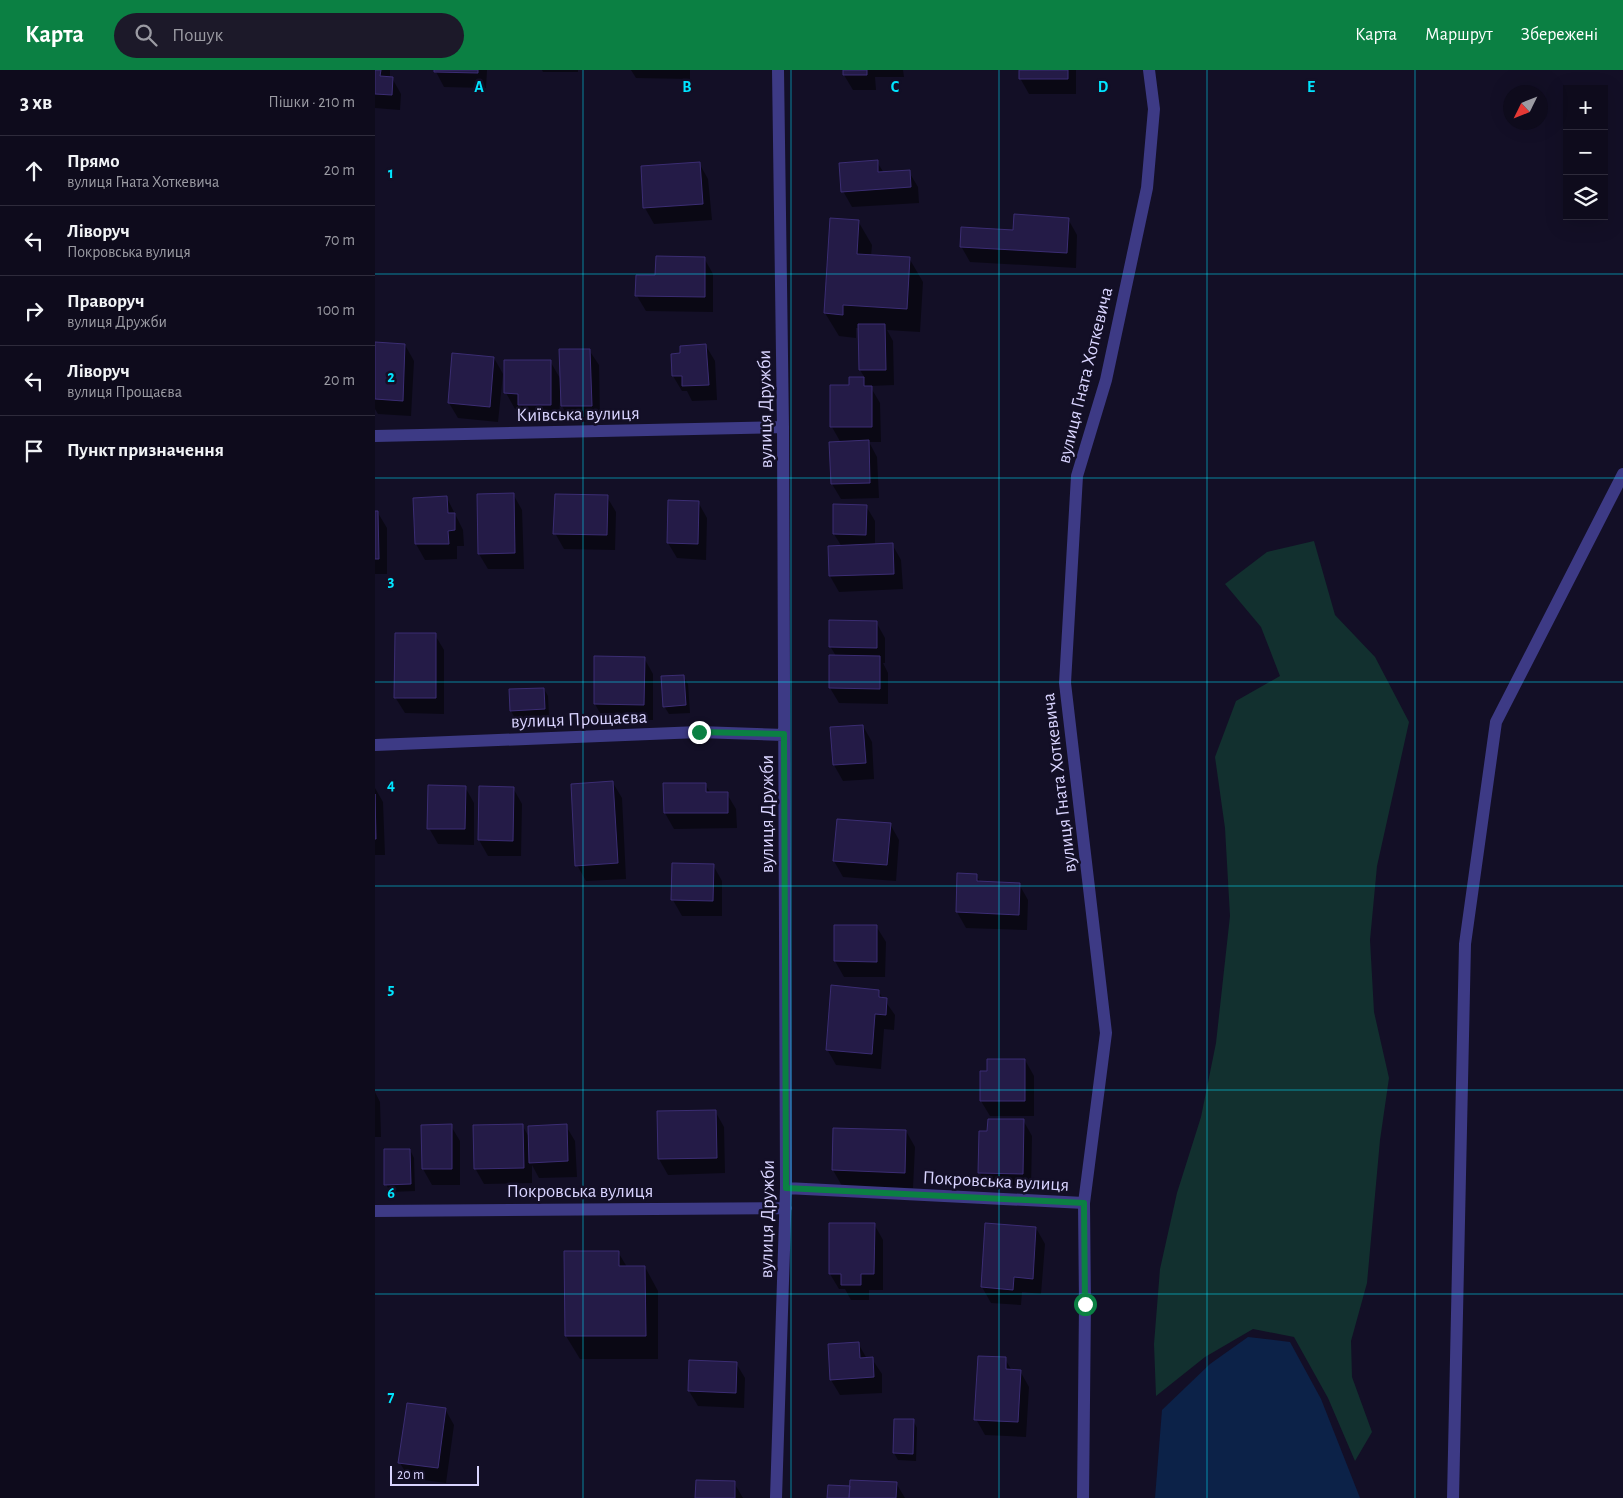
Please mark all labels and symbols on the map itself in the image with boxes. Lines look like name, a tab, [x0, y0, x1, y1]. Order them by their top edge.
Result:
text: A	[474, 79, 484, 95]
text: B	[682, 79, 692, 95]
text: C	[891, 79, 900, 95]
text: D	[1098, 79, 1109, 95]
text: E	[1307, 79, 1315, 95]
north arrow	[1503, 85, 1548, 130]
text: 1	[388, 165, 394, 181]
street label: вулиця Гната Хоткевича	[1054, 285, 1117, 465]
street label: вулиця Дружби	[755, 349, 776, 468]
text: 2	[387, 369, 395, 385]
street label: Київська вулиця	[516, 404, 640, 425]
text: 3	[388, 573, 395, 589]
street label: вулиця Гната Хоткевича	[1039, 692, 1080, 874]
street label: вулиця Прощаєва	[510, 708, 648, 731]
route end	[688, 721, 711, 744]
street label: вулиця Дружби	[758, 755, 777, 873]
text: 4	[387, 777, 395, 793]
text: 5	[388, 981, 395, 997]
street label: вулиця Дружби	[757, 1160, 778, 1279]
street label: Покровська вулиця	[922, 1168, 1070, 1195]
street label: Покровська вулиця	[507, 1182, 653, 1201]
text: 6	[387, 1185, 395, 1201]
route start	[1074, 1293, 1097, 1316]
text: 7	[388, 1389, 395, 1405]
scale bar	[390, 1463, 479, 1486]

